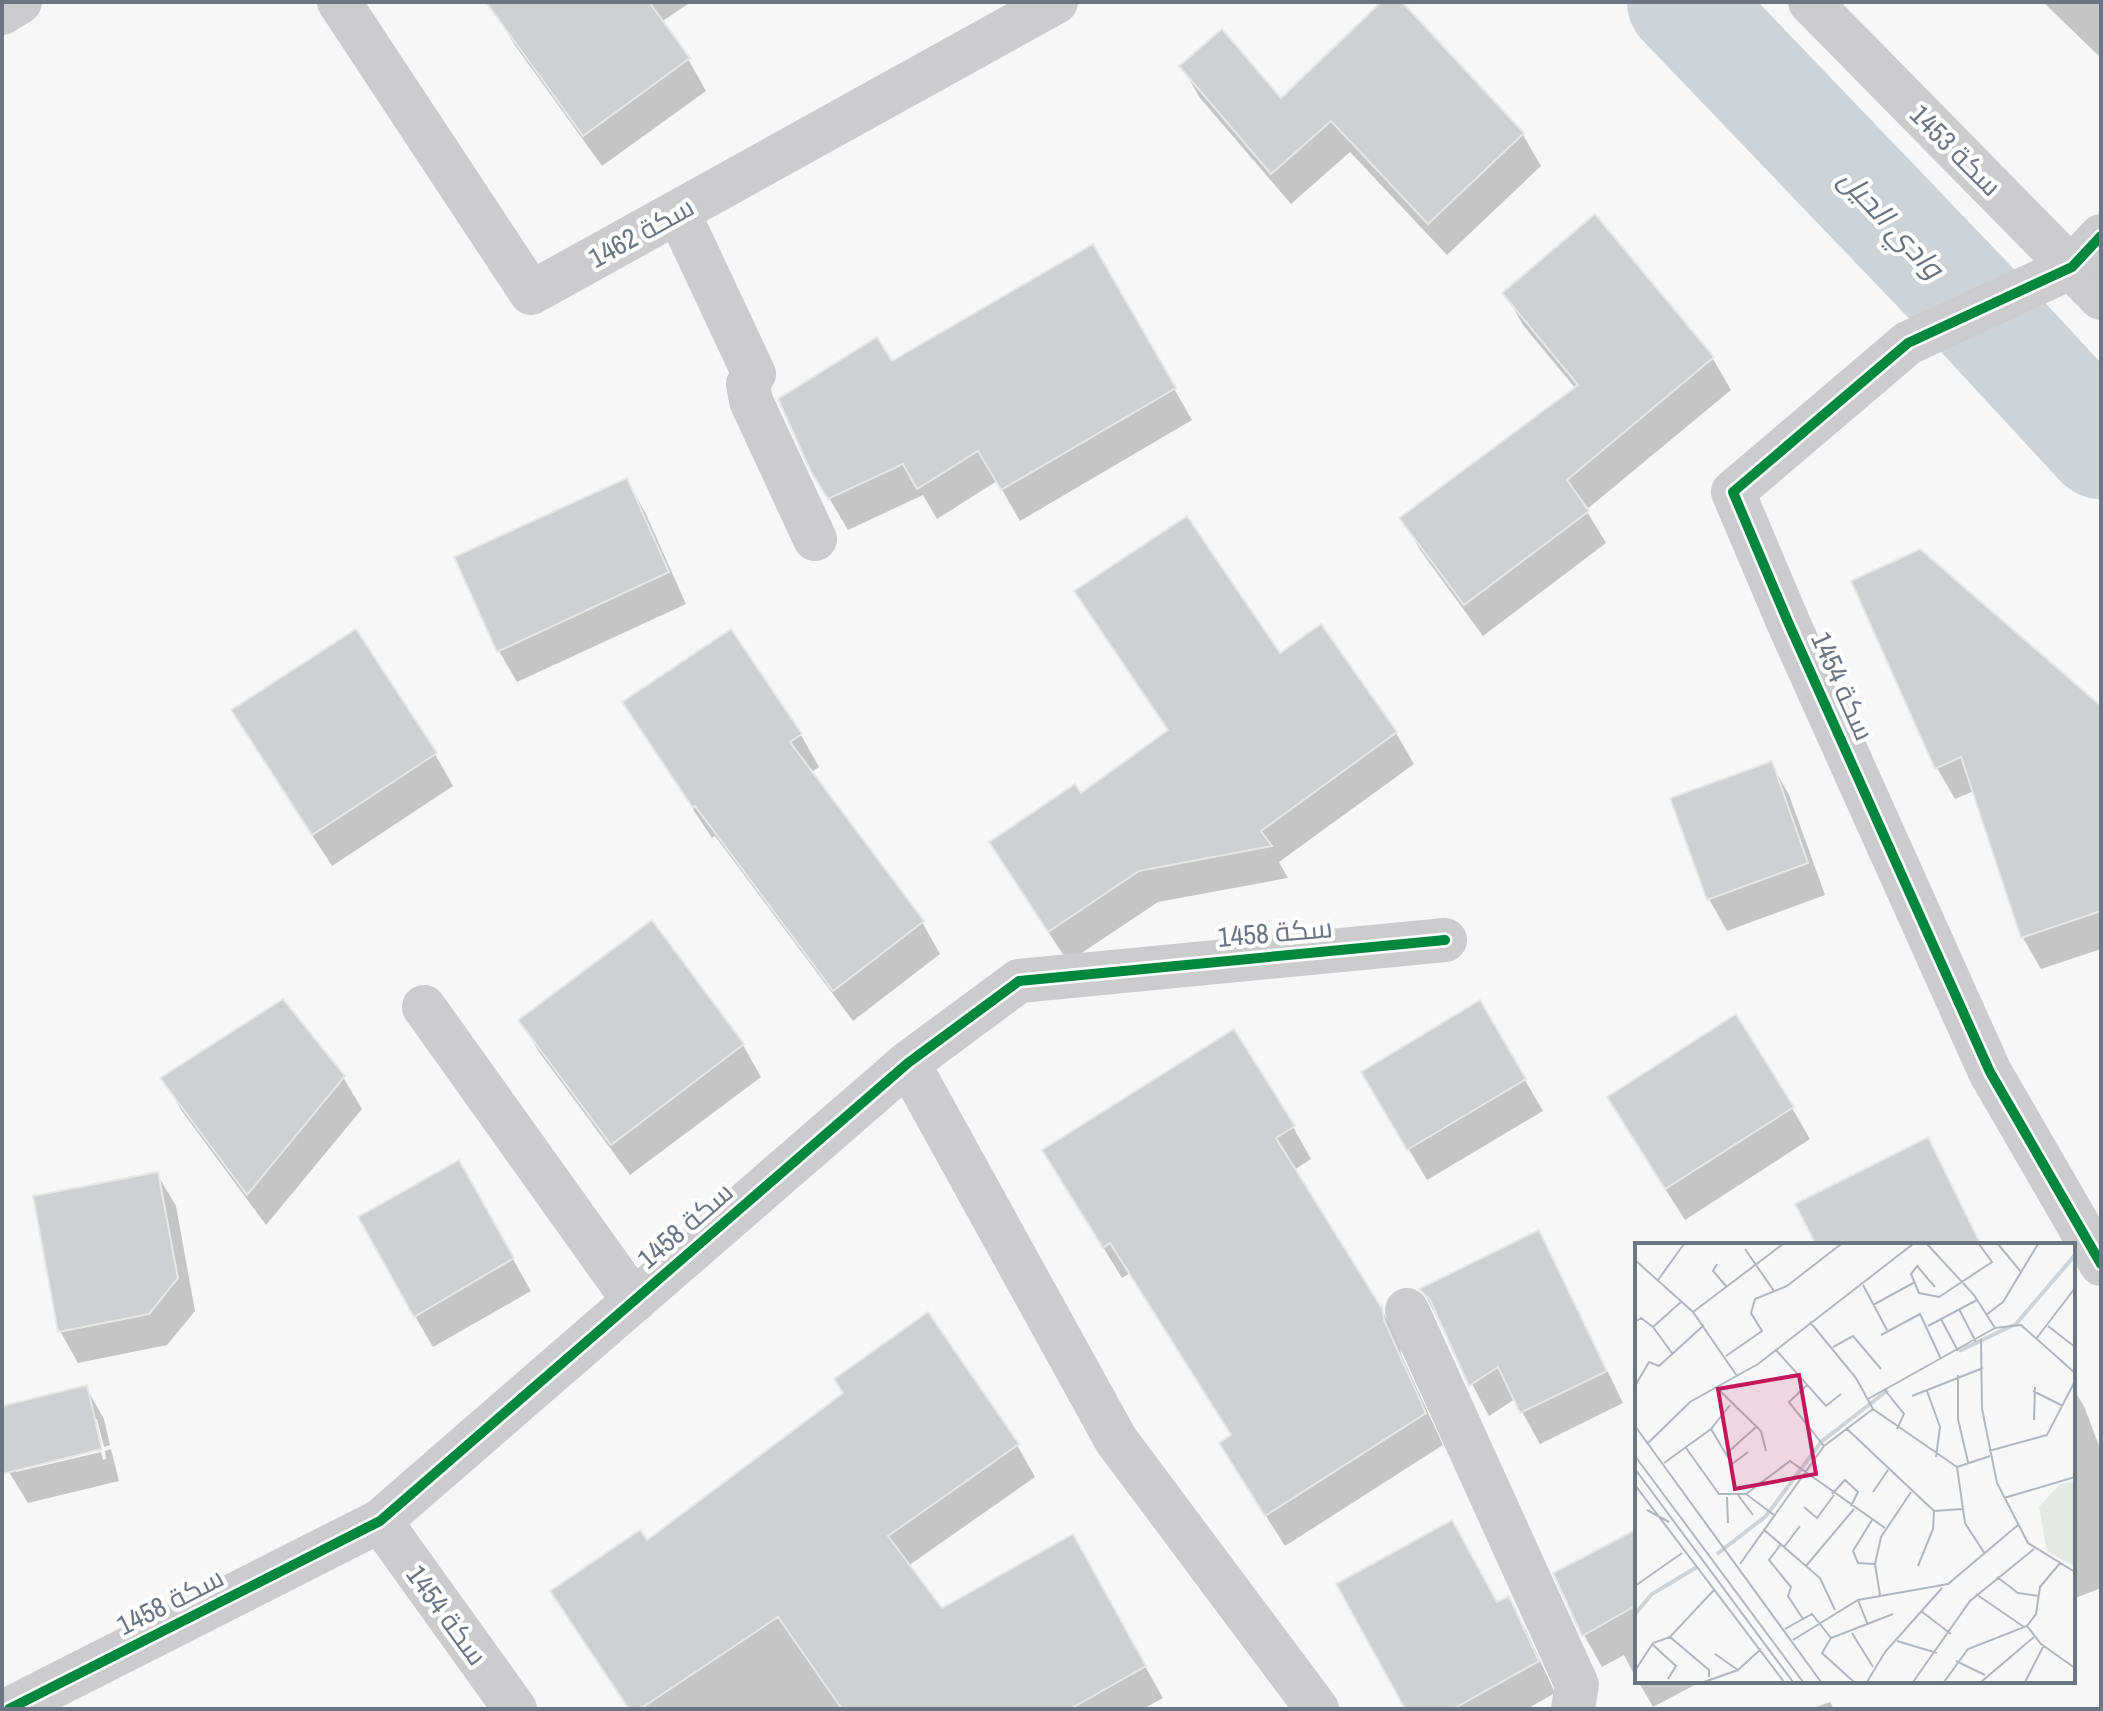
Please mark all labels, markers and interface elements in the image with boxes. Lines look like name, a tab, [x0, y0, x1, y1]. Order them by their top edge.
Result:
street label: سكة 1453	[1902, 96, 2010, 204]
water label: وادي الحيل	[1828, 159, 1954, 291]
street label: سكة 1462	[581, 187, 701, 277]
street label: سكة 1454	[1802, 626, 1884, 746]
street label: سكة 1458	[1216, 908, 1334, 956]
street label: سكة 1458	[629, 1173, 741, 1277]
inset map	[1635, 1243, 2075, 1683]
street label: سكة 1454	[398, 1557, 496, 1673]
street label: سكة 1458	[110, 1558, 230, 1644]

